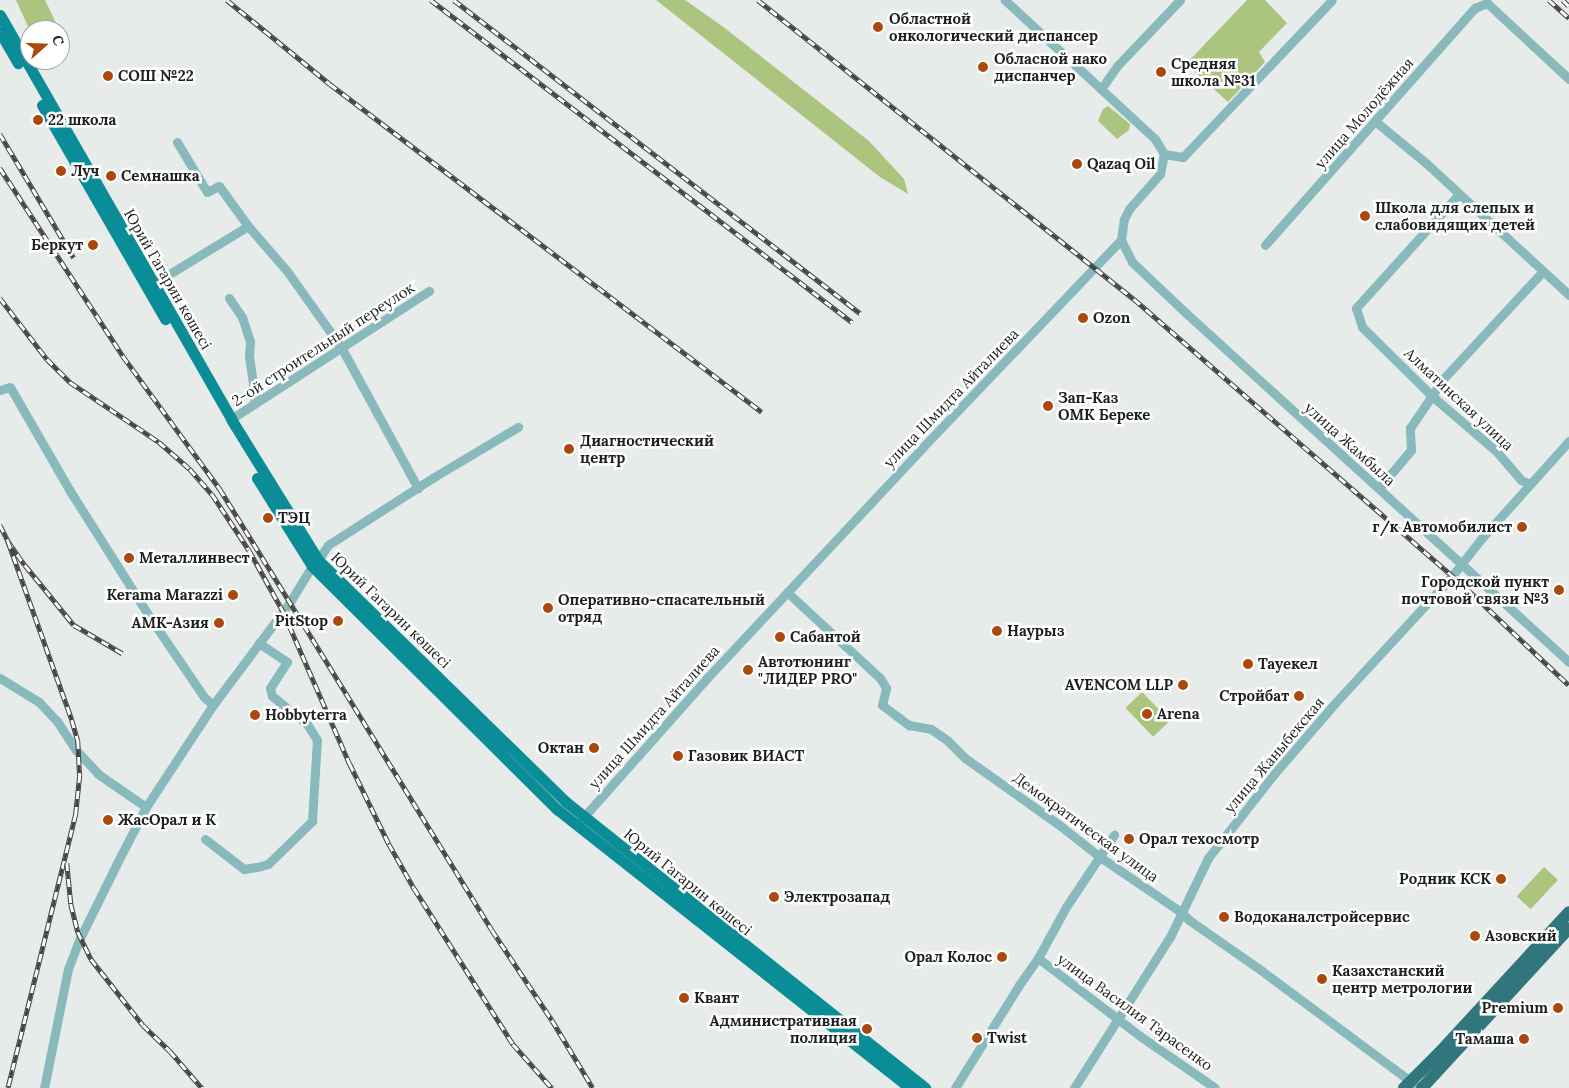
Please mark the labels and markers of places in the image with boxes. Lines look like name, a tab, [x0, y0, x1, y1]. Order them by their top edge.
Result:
place label: Областной онкологический диспансер	[889, 9, 1098, 44]
marker: Областной онкологический диспансер	[871, 20, 885, 34]
place label: Обласной нако диспанчер	[994, 49, 1107, 84]
place label: Средняя школа №31	[1171, 54, 1256, 89]
marker: Обласной нако диспанчер	[976, 60, 990, 74]
marker: Средняя школа №31	[1155, 66, 1167, 78]
place label: СОШ №22	[118, 67, 194, 85]
marker: СОШ №22	[102, 70, 114, 82]
place label: 22 школа	[48, 111, 116, 129]
marker: 22 школа	[32, 114, 44, 126]
place label: Qazaq Oil	[1087, 155, 1156, 173]
marker: Qazaq Oil	[1071, 158, 1083, 170]
place label: Луч	[71, 162, 100, 180]
marker: Луч	[55, 165, 67, 177]
place label: Семнашка	[121, 167, 200, 185]
marker: Семнашка	[105, 170, 117, 182]
place label: Школа для слепых и слабовидящих детей	[1375, 198, 1535, 233]
marker: Школа для слепых и слабовидящих детей	[1359, 210, 1371, 222]
place label: Беркут	[31, 236, 83, 254]
marker: Беркут	[87, 239, 99, 251]
place label: Ozon	[1093, 309, 1130, 327]
marker: Ozon	[1077, 312, 1089, 324]
place label: Зап-Каз ОМК Береке	[1058, 388, 1150, 423]
marker: Зап-Каз ОМК Береке	[1042, 400, 1054, 412]
place label: Диагностический центр	[580, 431, 714, 466]
marker: Диагностический центр	[562, 442, 576, 456]
place label: ТЭЦ	[278, 509, 310, 527]
marker: ТЭЦ	[262, 512, 274, 524]
place label: г/к Автомобилист	[1372, 518, 1512, 536]
marker: г/к Автомобилист	[1516, 521, 1528, 533]
place label: Металлинвест	[139, 549, 250, 567]
marker: Металлинвест	[123, 552, 135, 564]
place label: Городской пункт почтовой связи №3	[1401, 572, 1549, 607]
marker: Городской пункт почтовой связи №3	[1553, 584, 1565, 596]
place label: Kerama Marazzi	[106, 586, 223, 604]
marker: Kerama Marazzi	[227, 589, 239, 601]
place label: Оперативно-спасательный отряд	[558, 590, 765, 625]
marker: Оперативно-спасательный отряд	[542, 602, 554, 614]
place label: PitStop	[275, 612, 328, 630]
place label: АМК-Азия	[131, 614, 209, 632]
marker: PitStop	[332, 615, 344, 627]
marker: АМК-Азия	[213, 617, 225, 629]
place label: Наурыз	[1007, 622, 1065, 640]
marker: Наурыз	[991, 625, 1003, 637]
place label: Сабантой	[790, 628, 861, 646]
marker: Сабантой	[774, 631, 786, 643]
place label: Автотюнинг "ЛИДЕР PRO"	[758, 652, 857, 687]
place label: Тауекел	[1258, 655, 1318, 673]
marker: Тауекел	[1242, 658, 1254, 670]
marker: Автотюнинг "ЛИДЕР PRO"	[742, 664, 754, 676]
place label: AVENCOM LLP	[1065, 676, 1173, 694]
marker: AVENCOM LLP	[1177, 679, 1189, 691]
place label: Стройбат	[1219, 687, 1289, 705]
marker: Стройбат	[1293, 690, 1305, 702]
place label: Arena	[1157, 705, 1200, 723]
place label: Hobbyterra	[265, 706, 347, 724]
marker: Arena	[1141, 708, 1153, 720]
marker: Hobbyterra	[249, 709, 261, 721]
place label: Октан	[538, 739, 584, 757]
marker: Октан	[588, 742, 600, 754]
place label: Газовик ВИАСТ	[688, 747, 804, 765]
marker: Газовик ВИАСТ	[672, 750, 684, 762]
place label: ЖасОрал и К	[118, 811, 216, 829]
marker: ЖасОрал и К	[102, 814, 114, 826]
place label: Орал техосмотр	[1139, 830, 1259, 848]
marker: Орал техосмотр	[1123, 833, 1135, 845]
place label: Родник КСК	[1399, 870, 1491, 888]
marker: Родник КСК	[1495, 873, 1507, 885]
place label: Электрозапад	[784, 888, 890, 906]
marker: Электрозапад	[768, 891, 780, 903]
place label: Водоканалстройсервис	[1234, 908, 1410, 926]
marker: Водоканалстройсервис	[1218, 911, 1230, 923]
place label: Азовский	[1485, 927, 1557, 945]
marker: Азовский	[1469, 930, 1481, 942]
place label: Орал Колос	[904, 948, 992, 966]
marker: Орал Колос	[996, 951, 1008, 963]
place label: Казахстанский центр метрологии	[1332, 961, 1472, 996]
marker: Казахстанский центр метрологии	[1316, 973, 1328, 985]
place label: Квант	[694, 989, 739, 1007]
marker: Квант	[678, 992, 690, 1004]
place label: Premium	[1481, 999, 1548, 1017]
marker: Premium	[1552, 1002, 1564, 1014]
place label: Административная полиция	[710, 1011, 857, 1046]
marker: Административная полиция	[861, 1023, 873, 1035]
place label: Twist	[987, 1029, 1027, 1047]
place label: Тамаша	[1456, 1030, 1514, 1048]
marker: Twist	[971, 1032, 983, 1044]
marker: Тамаша	[1518, 1033, 1530, 1045]

